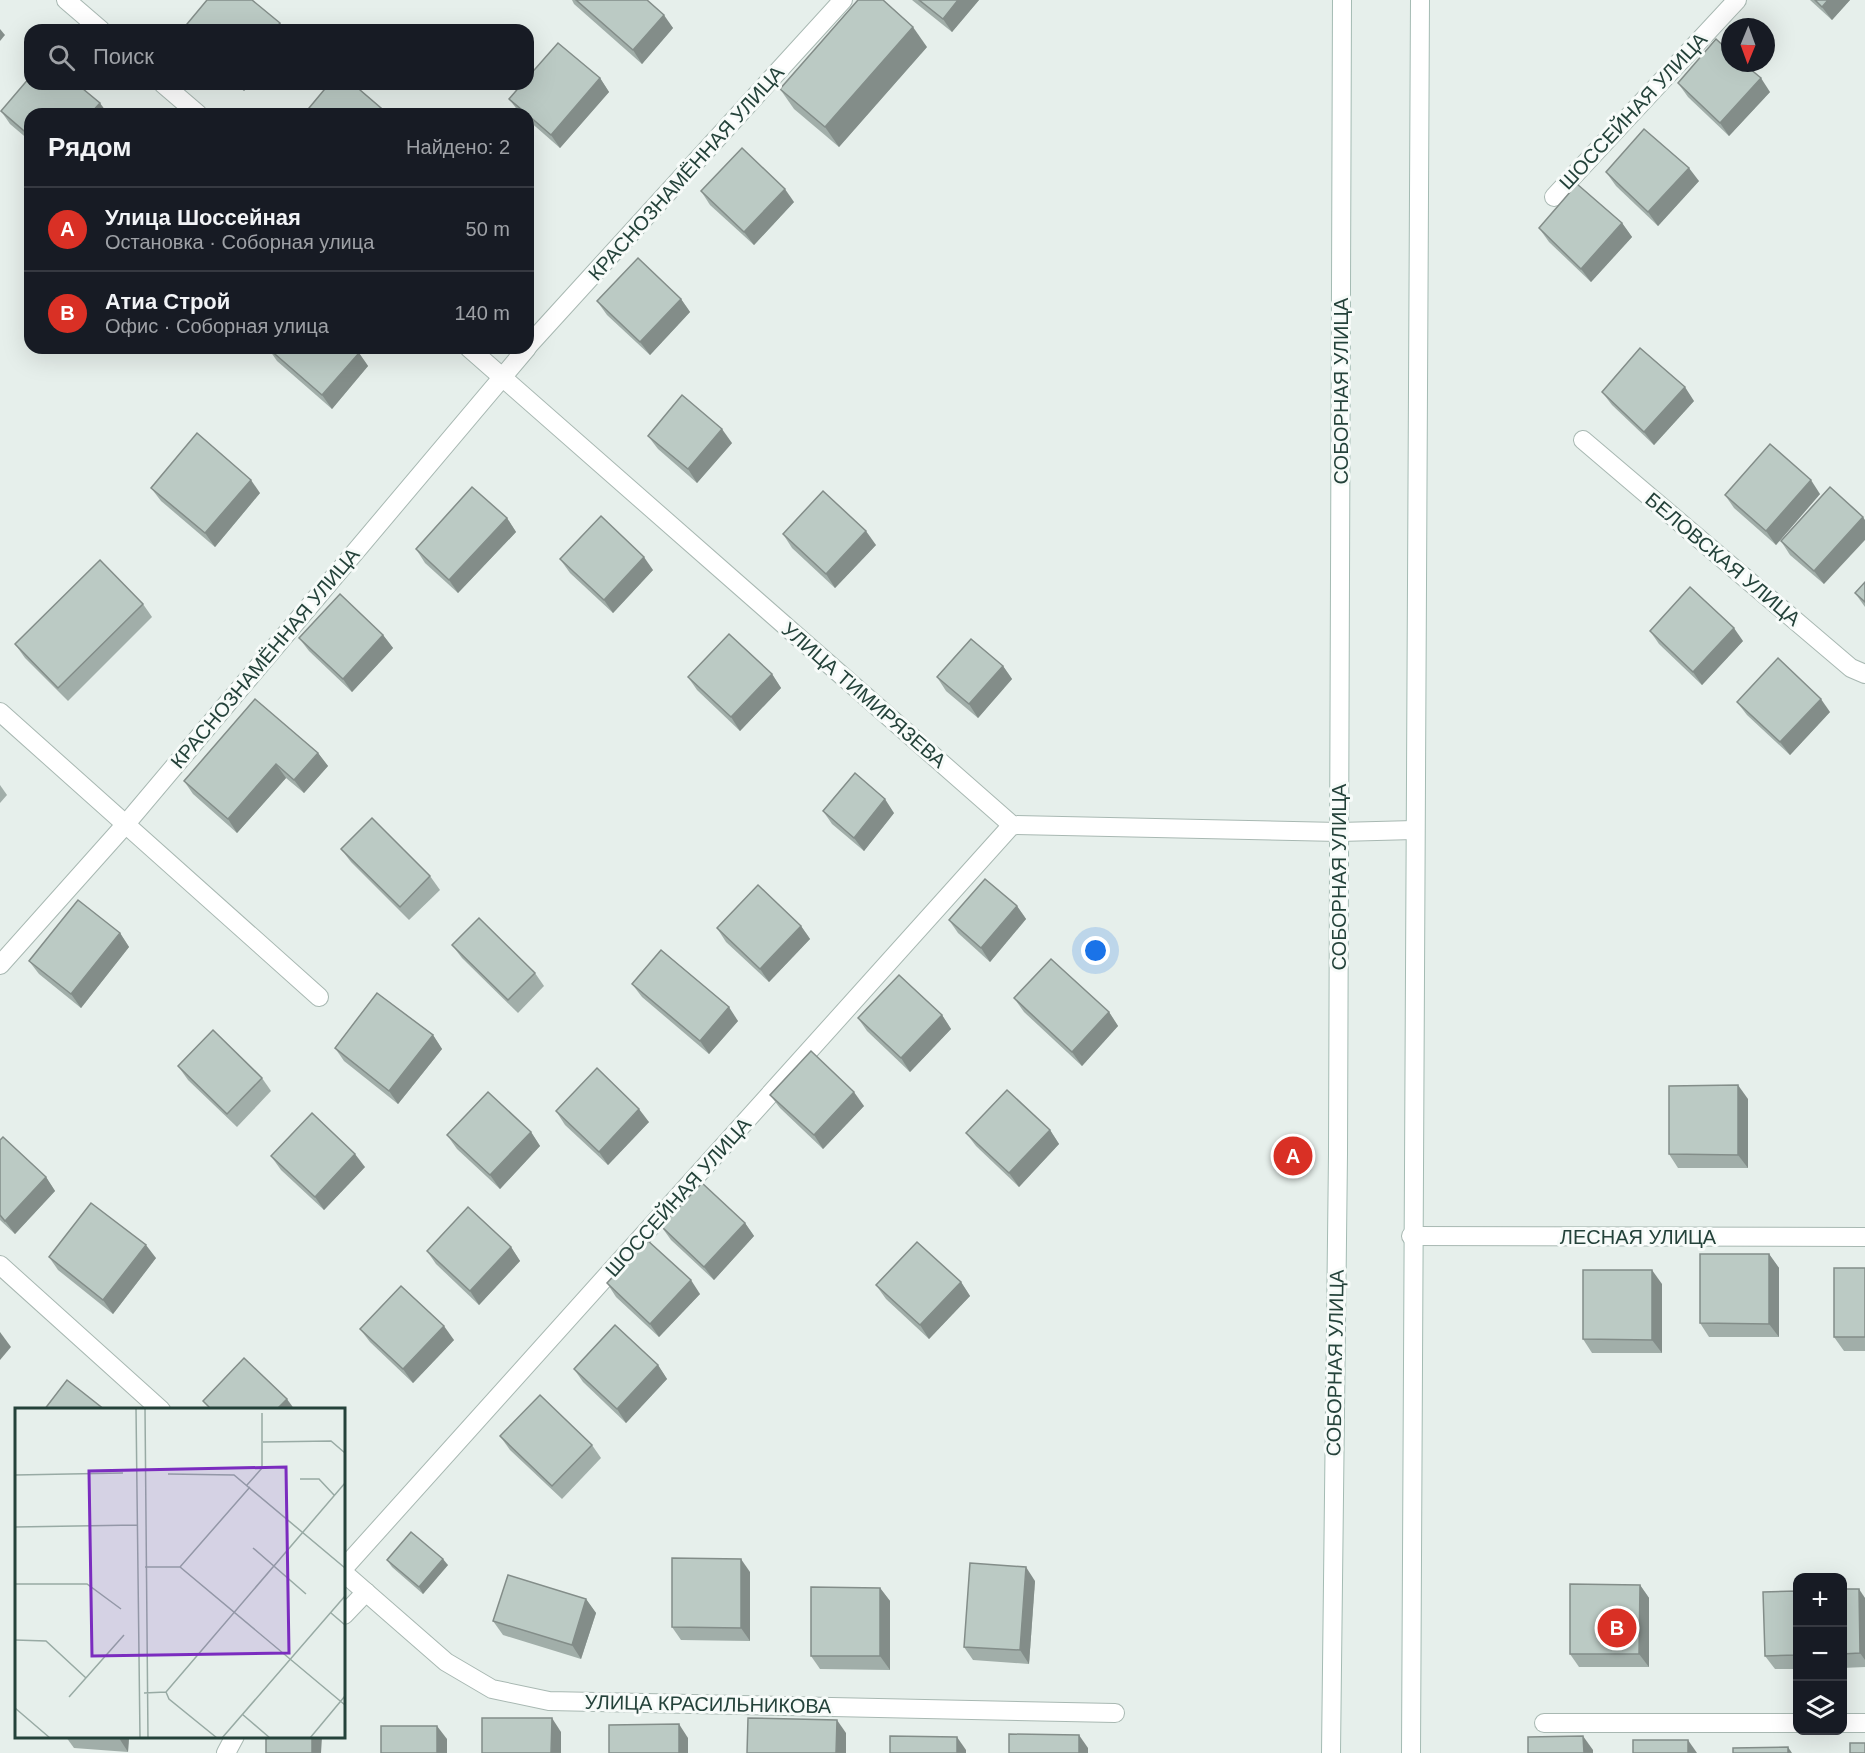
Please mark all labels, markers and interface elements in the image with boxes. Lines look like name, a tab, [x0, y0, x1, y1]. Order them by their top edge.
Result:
north arrow	[1721, 18, 1775, 72]
search box	[24, 24, 534, 90]
street label: ШОССЕЙНАЯ УЛИЦА	[1554, 27, 1712, 194]
icon: search	[45, 41, 78, 74]
text: Поиск	[93, 44, 154, 69]
street label: КРАСНОЗНАМЁННАЯ УЛИЦА	[584, 61, 789, 285]
text: Рядом	[48, 132, 131, 162]
text: Найдено: 2	[406, 136, 510, 158]
text: Улица Шоссейная	[105, 205, 301, 230]
text: A	[60, 218, 75, 240]
text: 50 m	[466, 218, 510, 240]
text: Остановка · Соборная улица	[105, 231, 374, 253]
text: Атиа Строй	[105, 289, 230, 314]
street label: СОБОРНАЯ УЛИЦА	[1330, 297, 1352, 484]
text: B	[60, 302, 75, 324]
text: 140 m	[454, 302, 510, 324]
text: Офис · Соборная улица	[105, 315, 329, 337]
street label: БЕЛОВСКАЯ УЛИЦА	[1641, 488, 1805, 630]
street label: КРАСНОЗНАМЁННАЯ УЛИЦА	[166, 543, 364, 773]
street label: УЛИЦА ТИМИРЯЗЕВА	[778, 618, 951, 773]
street label: СОБОРНАЯ УЛИЦА	[1328, 783, 1350, 970]
your location	[1081, 936, 1110, 965]
street label: ШОССЕЙНАЯ УЛИЦА	[600, 1112, 756, 1281]
pin: A	[1274, 1134, 1312, 1178]
street label: ЛЕСНАЯ УЛИЦА	[1560, 1226, 1717, 1248]
street label: СОБОРНАЯ УЛИЦА	[1322, 1269, 1348, 1457]
inset map	[15, 1408, 345, 1738]
map controls	[1793, 1573, 1847, 1735]
button: +	[1793, 1573, 1847, 1627]
pin: B	[1598, 1606, 1636, 1650]
button: −	[1793, 1627, 1847, 1681]
button: layers	[1793, 1681, 1847, 1735]
street label: УЛИЦА КРАСИЛЬНИКОВА	[584, 1691, 832, 1717]

